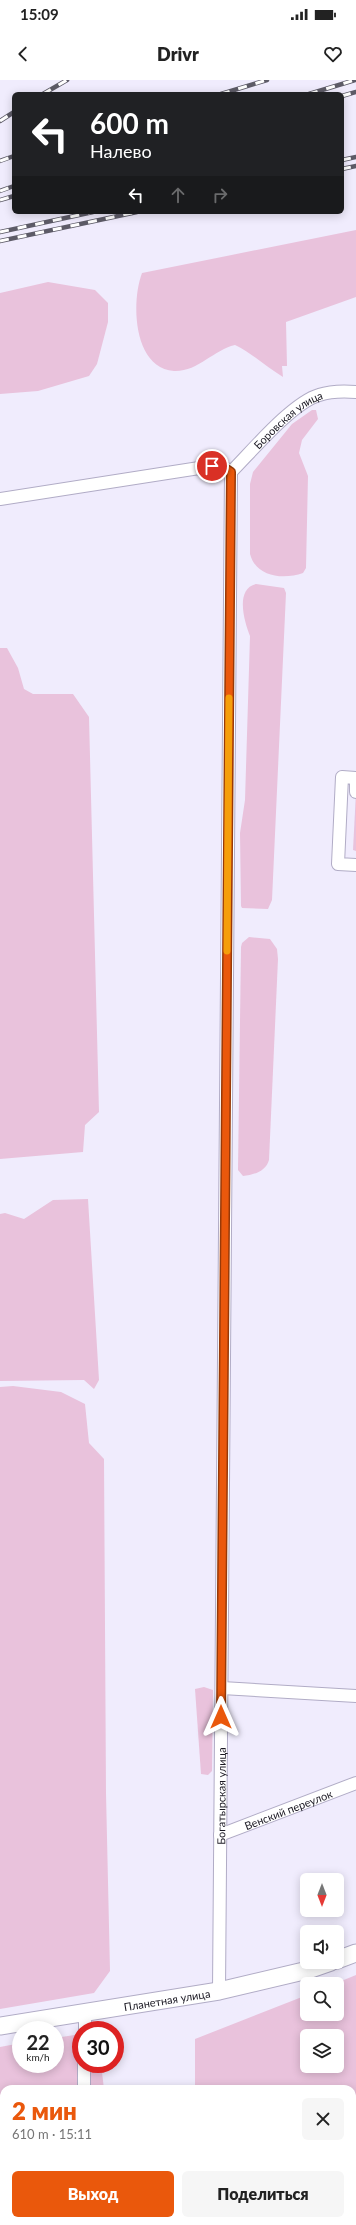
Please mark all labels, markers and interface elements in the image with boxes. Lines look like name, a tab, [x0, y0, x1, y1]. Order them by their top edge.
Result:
text: 15:09	[20, 5, 59, 23]
icon: back	[12, 43, 34, 65]
text: Drivr	[157, 43, 199, 65]
icon: heart	[322, 43, 344, 65]
text: 600 m	[90, 106, 169, 140]
icon: left	[24, 108, 76, 160]
text: Налево	[90, 140, 152, 162]
icon: left	[125, 184, 147, 206]
icon: ahead	[167, 184, 189, 206]
icon: right	[209, 184, 231, 206]
street label: Боровская улица	[250, 388, 324, 451]
pin	[195, 449, 229, 483]
icon: arrive	[201, 455, 223, 477]
position arrow	[200, 1696, 242, 1738]
street label: Богатырская улица	[214, 1747, 227, 1845]
street label: Венский переулок	[242, 1786, 334, 1832]
north arrow	[300, 1873, 344, 1917]
map controls	[300, 1873, 344, 2073]
button: sound	[300, 1925, 344, 1969]
button: search	[300, 1977, 344, 2021]
street label: Планетная улица	[123, 1986, 211, 2013]
speed limit sign: 30	[72, 2021, 124, 2073]
button: layers	[300, 2029, 344, 2073]
text: 22	[26, 2030, 50, 2054]
text: km/h	[26, 2051, 50, 2063]
text: 2 мин	[12, 2096, 77, 2125]
button: close	[302, 2098, 344, 2140]
text: 610 m · 15:11	[12, 2126, 92, 2142]
button: Выход	[12, 2171, 174, 2217]
button: Поделиться	[182, 2171, 344, 2217]

